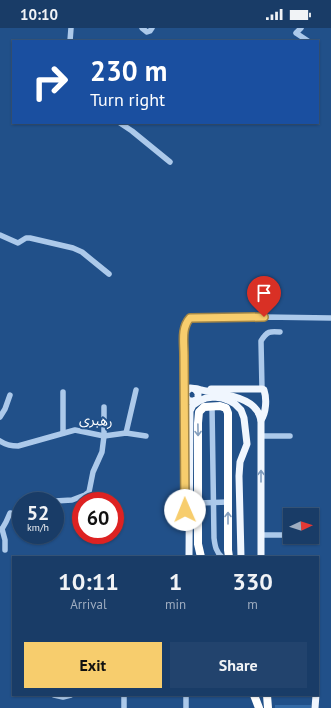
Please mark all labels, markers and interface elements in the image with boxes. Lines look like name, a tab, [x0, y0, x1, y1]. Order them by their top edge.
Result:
text: 10:10	[20, 5, 58, 24]
text: 230 m	[90, 52, 167, 89]
icon: right	[24, 56, 76, 108]
text: Turn right	[90, 88, 165, 111]
pin	[247, 276, 281, 317]
icon: arrive	[253, 282, 275, 304]
street label: رهبری	[79, 410, 113, 430]
one-way arrow	[194, 423, 202, 436]
one-way arrow	[257, 470, 265, 483]
position arrow	[164, 489, 206, 531]
speed limit sign: 60	[72, 492, 124, 544]
text: 52	[27, 500, 49, 526]
north arrow	[283, 508, 319, 544]
map controls	[283, 508, 319, 544]
one-way arrow	[224, 512, 232, 525]
text: km/h	[27, 521, 49, 534]
text: 10:11	[58, 566, 119, 597]
text: 1	[169, 566, 182, 597]
text: 330	[232, 566, 273, 597]
text: Arrival	[70, 596, 107, 613]
text: min	[165, 596, 186, 613]
text: m	[247, 596, 258, 613]
button: Exit	[24, 642, 162, 688]
button: Share	[170, 642, 307, 688]

